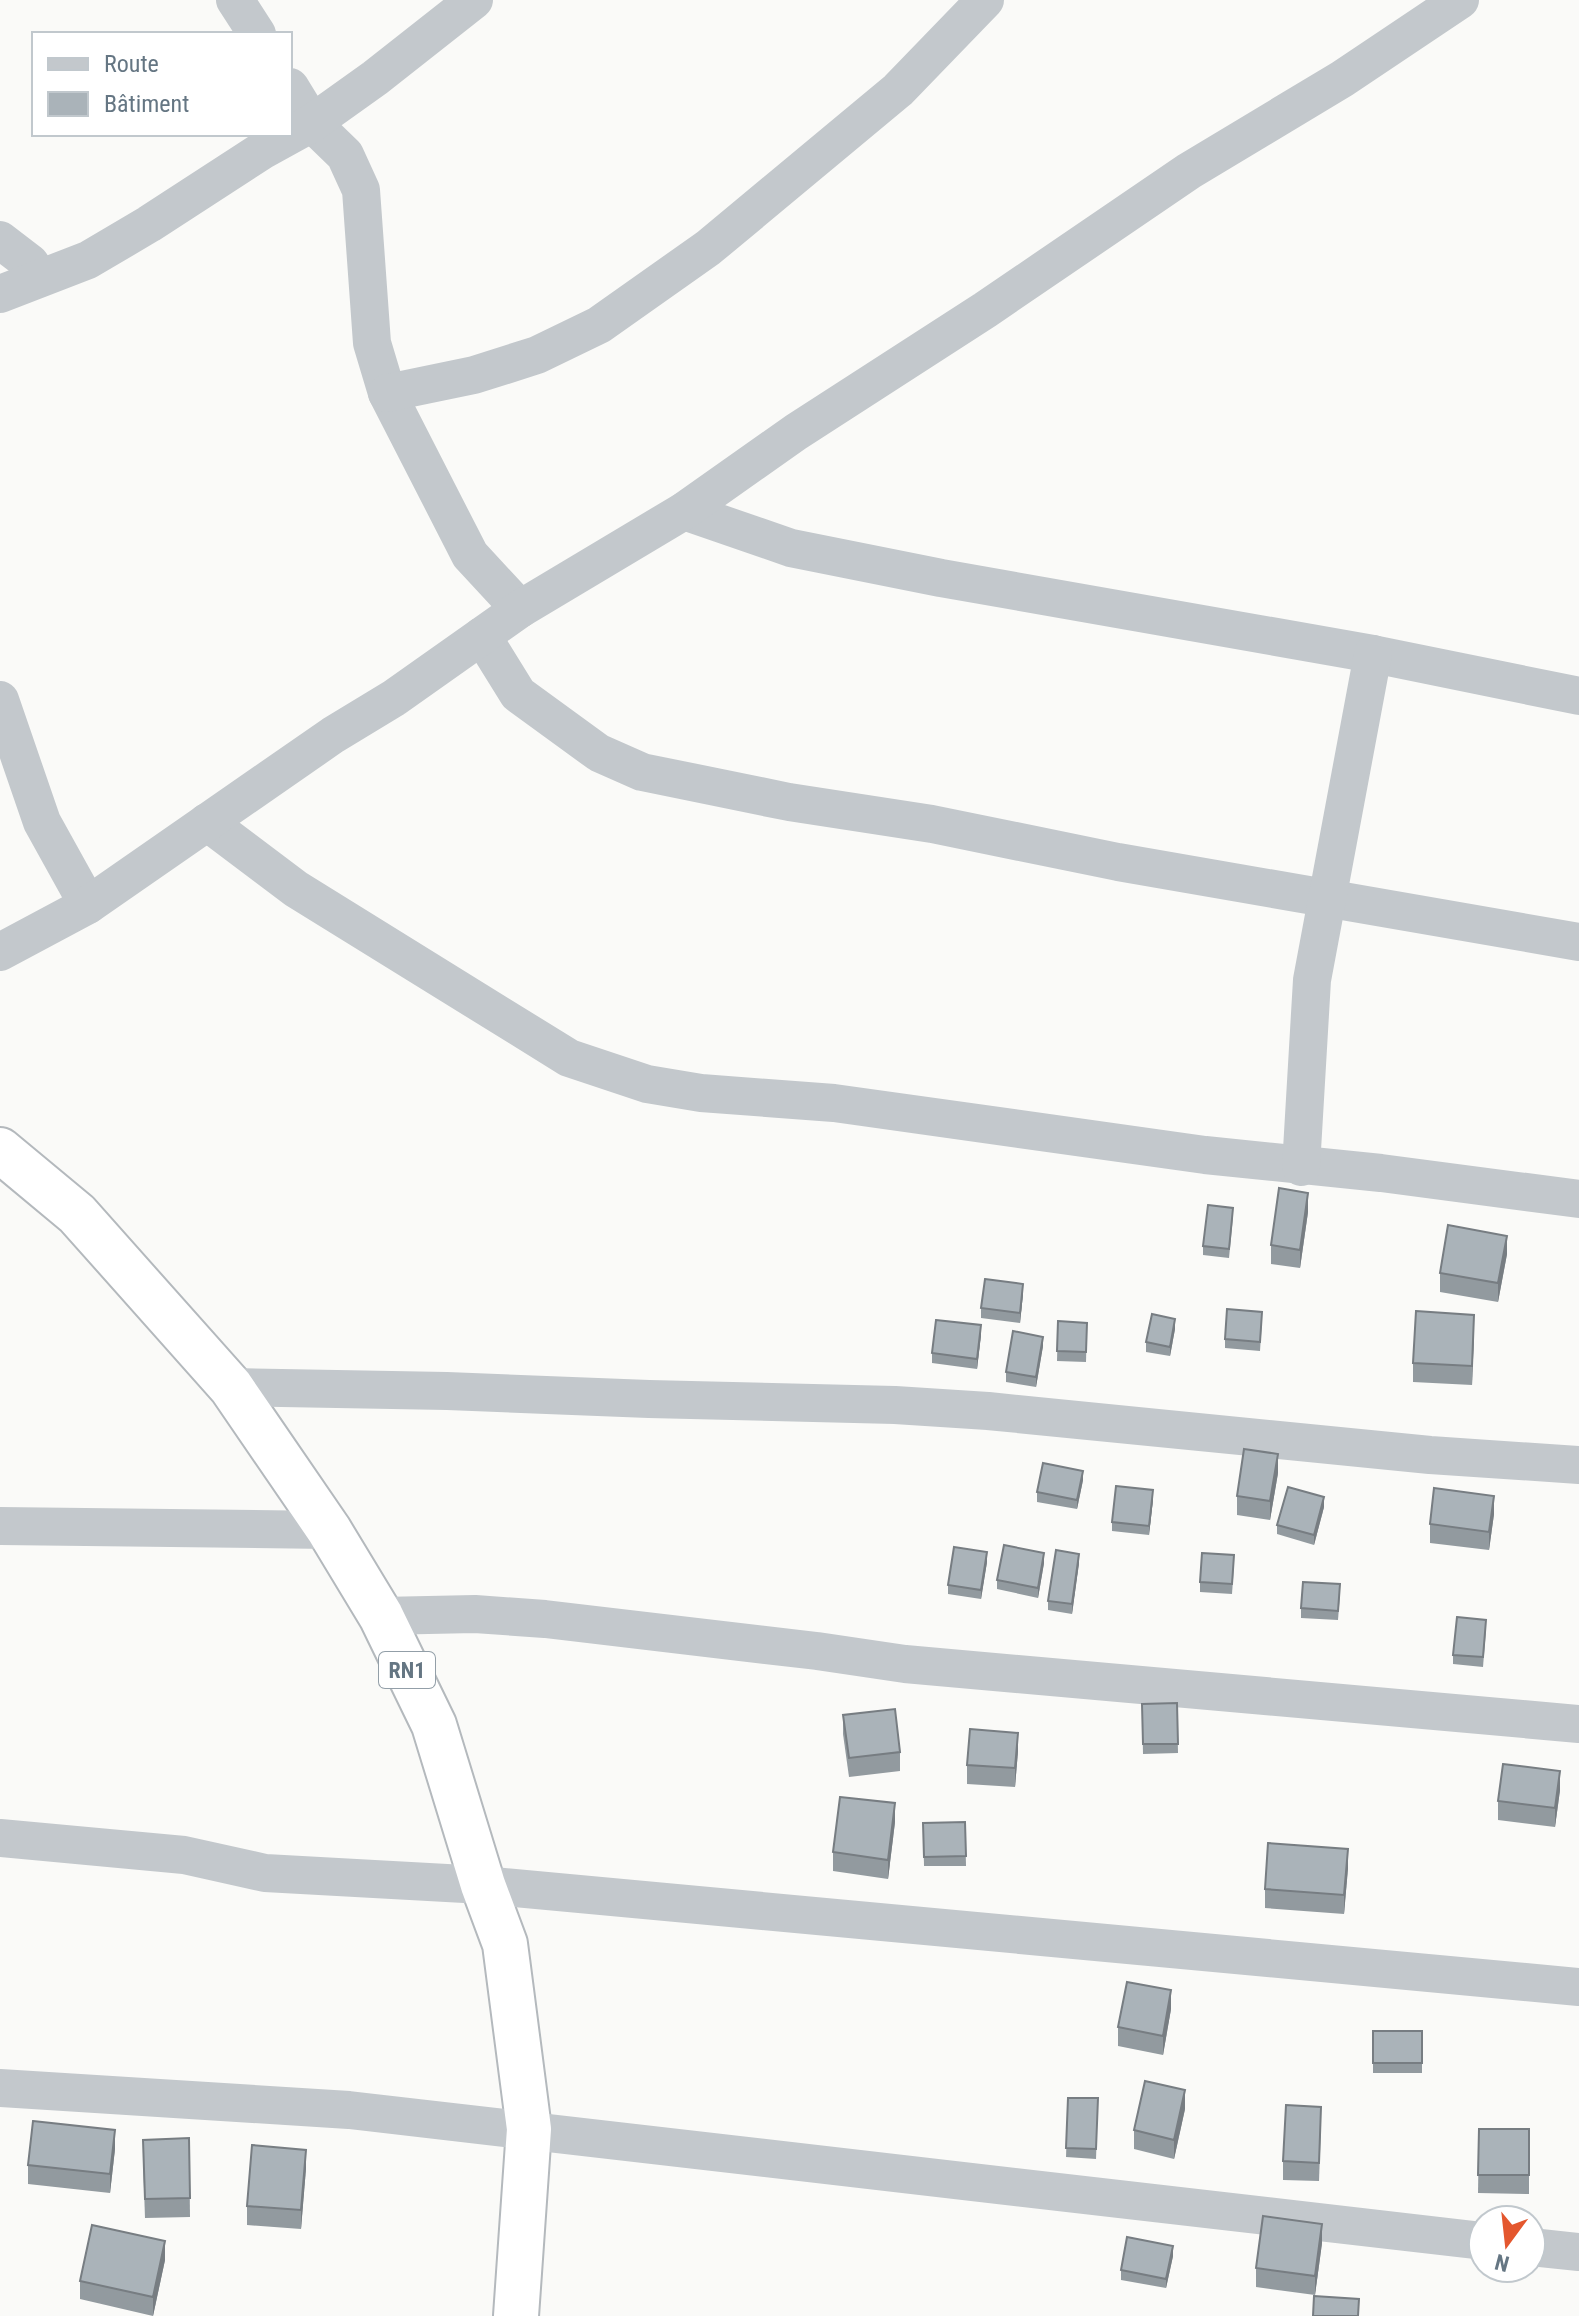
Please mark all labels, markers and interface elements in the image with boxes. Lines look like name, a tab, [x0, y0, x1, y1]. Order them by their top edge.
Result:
legend	[32, 32, 292, 136]
text: Route	[104, 50, 159, 78]
text: Bâtiment	[104, 90, 189, 118]
road number: RN1	[379, 1652, 435, 1688]
north arrow	[1467, 2204, 1547, 2284]
text: N	[1492, 2249, 1512, 2277]

